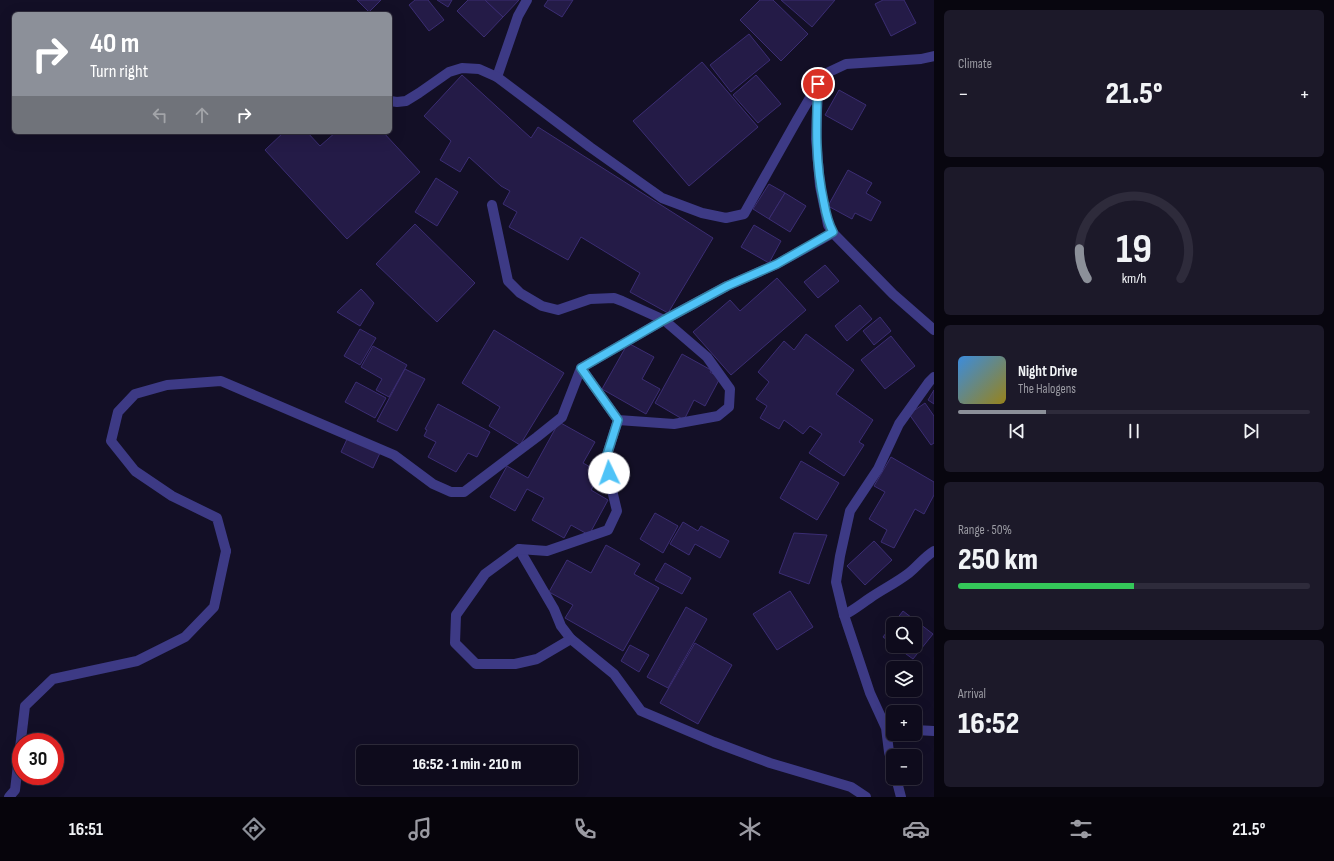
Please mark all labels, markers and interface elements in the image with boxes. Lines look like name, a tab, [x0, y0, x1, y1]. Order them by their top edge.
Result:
text: 40 m	[90, 27, 139, 60]
icon: right	[24, 28, 76, 80]
text: Climate	[958, 56, 992, 72]
text: Turn right	[90, 61, 148, 82]
pin	[801, 67, 835, 101]
icon: arrive	[807, 73, 829, 95]
text: 21.5°	[1105, 76, 1163, 112]
text: −	[958, 81, 969, 108]
text: +	[1299, 81, 1310, 108]
icon: left	[149, 104, 171, 126]
icon: ahead	[191, 104, 213, 126]
icon: right	[233, 104, 255, 126]
text: 19	[1116, 225, 1152, 274]
text: km/h	[1122, 270, 1146, 287]
text: Night Drive	[1018, 362, 1077, 381]
text: The Halogens	[1018, 381, 1076, 397]
icon: previous	[1006, 420, 1028, 442]
icon: pause	[1123, 420, 1145, 442]
icon: next	[1240, 420, 1262, 442]
position arrow	[588, 452, 630, 494]
text: Range · 50%	[958, 522, 1012, 538]
text: 250 km	[958, 542, 1038, 578]
map controls	[886, 617, 922, 785]
button: search	[886, 617, 922, 653]
button: layers	[886, 661, 922, 697]
text: Arrival	[958, 686, 986, 702]
button: +	[886, 705, 922, 741]
text: 16:52	[958, 706, 1019, 742]
speed limit sign: 30	[12, 733, 64, 785]
button: −	[886, 749, 922, 785]
text: 16:52 · 1 min · 210 m	[413, 755, 521, 774]
icon: directions	[240, 815, 268, 843]
icon: music	[406, 815, 434, 843]
icon: phone	[571, 815, 599, 843]
icon: climate	[736, 815, 764, 843]
icon: car	[902, 815, 930, 843]
icon: filters	[1067, 815, 1095, 843]
text: 16:51	[69, 819, 103, 840]
text: 21.5°	[1232, 819, 1265, 840]

